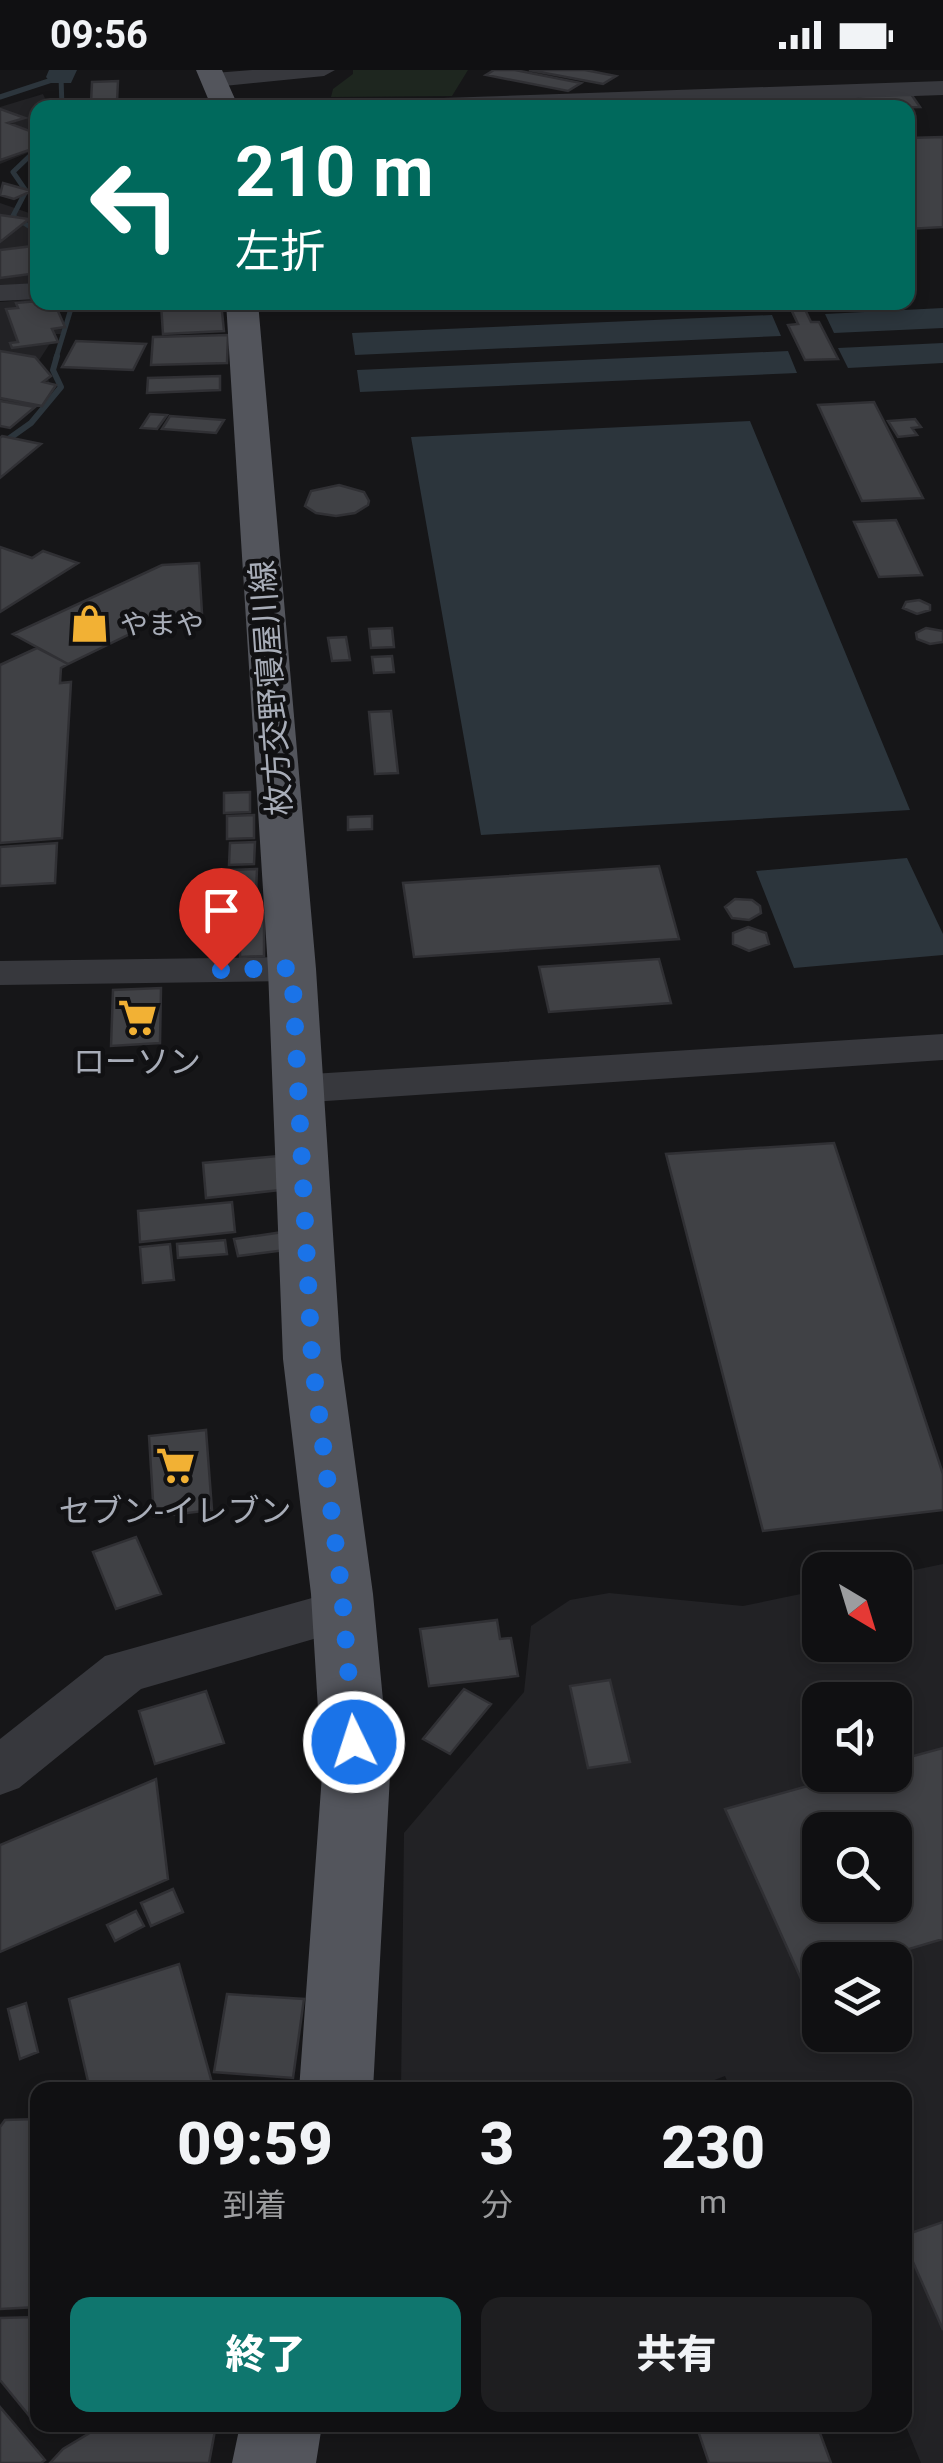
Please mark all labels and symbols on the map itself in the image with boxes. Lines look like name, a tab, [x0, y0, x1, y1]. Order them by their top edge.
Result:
street label: 枚方交野寝屋川線	[243, 559, 299, 817]
shop icon: やまや	[69, 603, 111, 645]
place label: やまや	[120, 608, 204, 641]
pin	[179, 868, 264, 971]
supermarket icon: ローソン	[116, 996, 158, 1038]
place label: ローソン	[73, 1043, 201, 1081]
supermarket icon: セブン-イレブン	[154, 1445, 196, 1487]
place label: セブン-イレブン	[59, 1492, 291, 1530]
north arrow	[802, 1552, 912, 1662]
position arrow	[302, 1690, 406, 1794]

